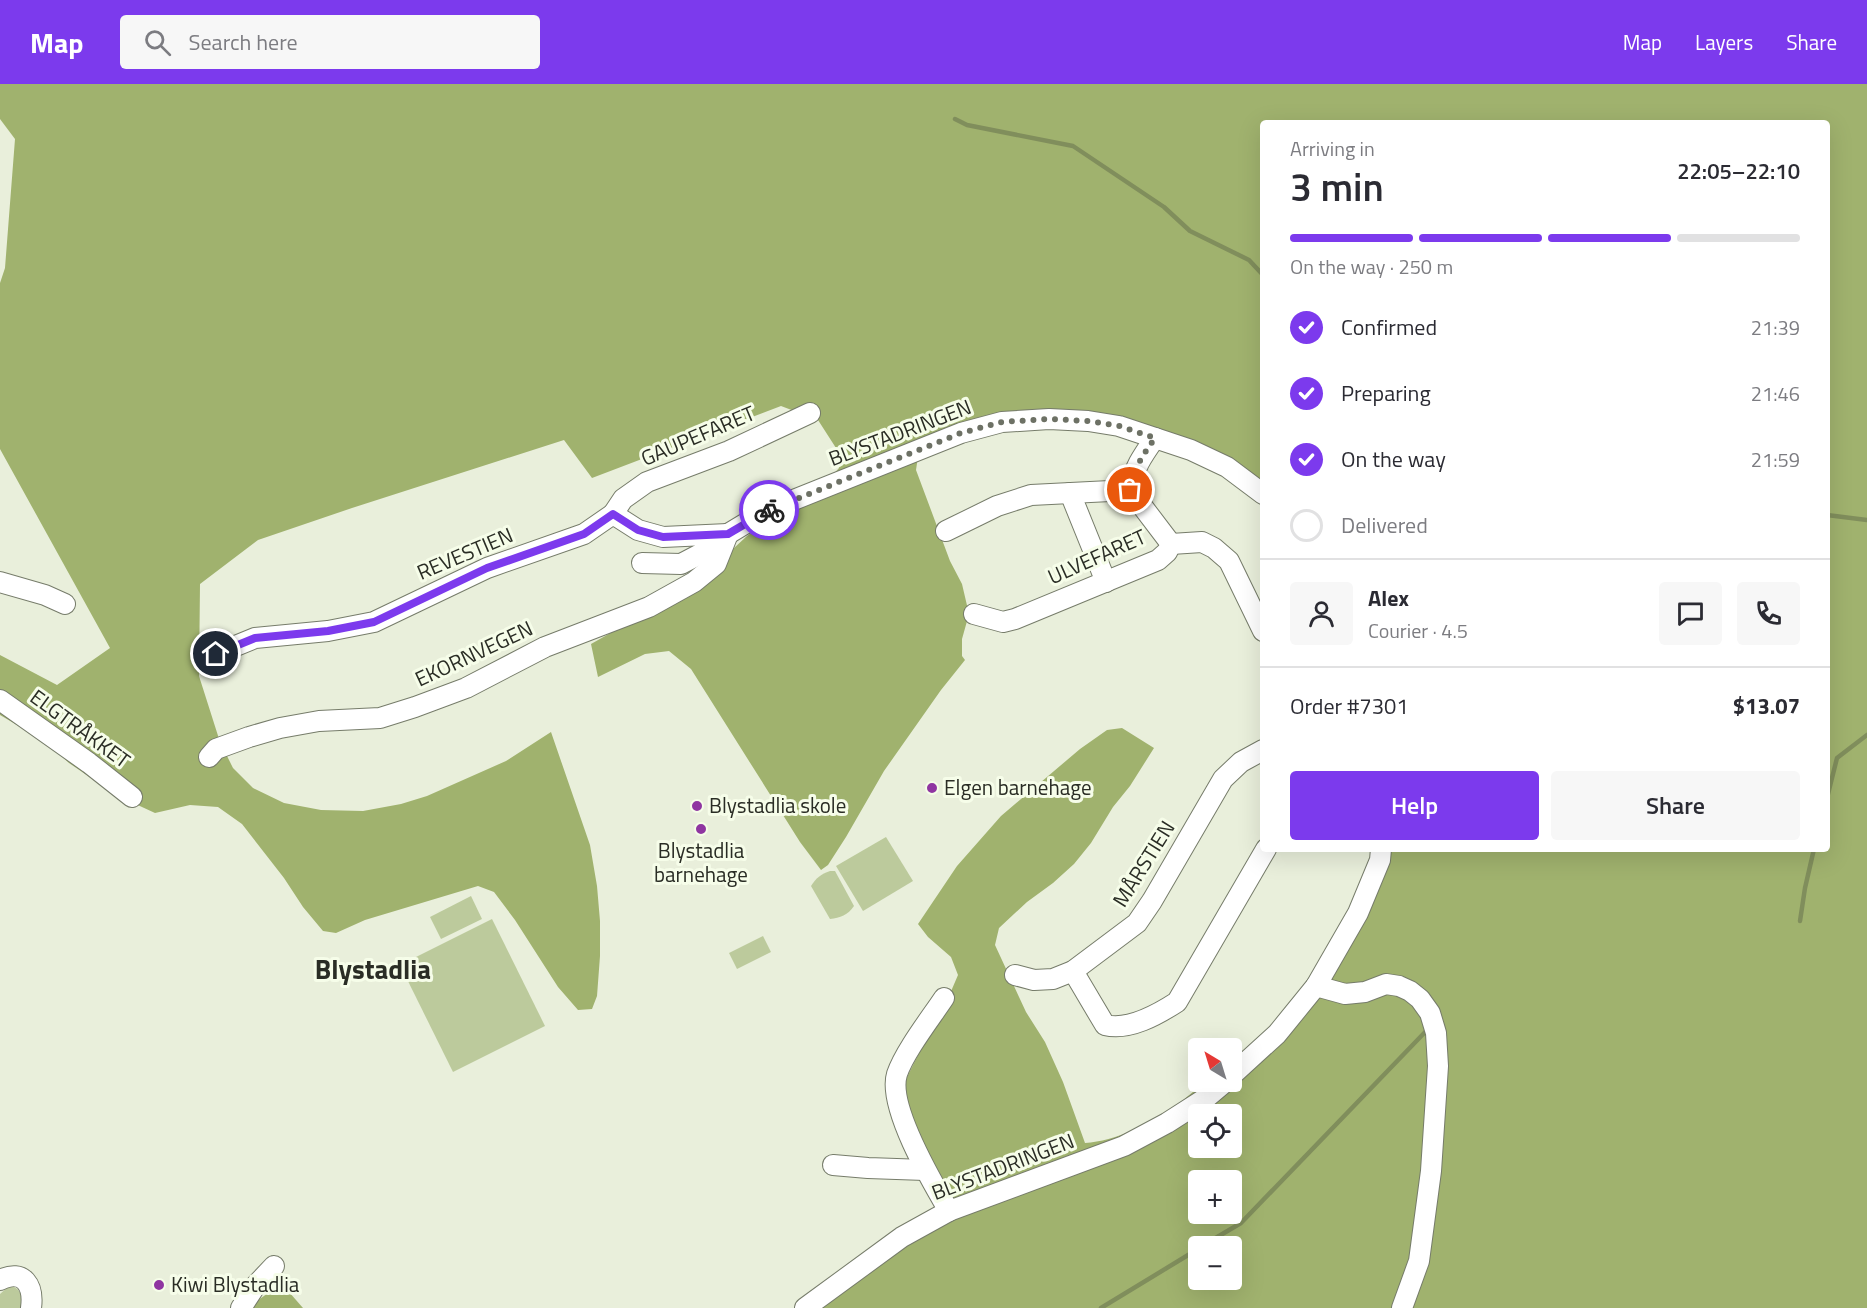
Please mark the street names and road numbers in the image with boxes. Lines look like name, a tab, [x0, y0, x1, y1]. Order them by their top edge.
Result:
street label: BLYSTADRINGEN	[824, 390, 976, 474]
street label: GAUPEFARET	[636, 397, 760, 474]
street label: REVESTIEN	[412, 518, 518, 588]
street label: ULVEFARET	[1042, 520, 1151, 592]
street label: EKORNVEGEN	[409, 612, 538, 694]
street label: ELGTRÅKKET	[24, 681, 137, 776]
street label: MÅRSTIEN	[1104, 814, 1182, 913]
street label: BLYSTADRINGEN	[927, 1124, 1079, 1208]

